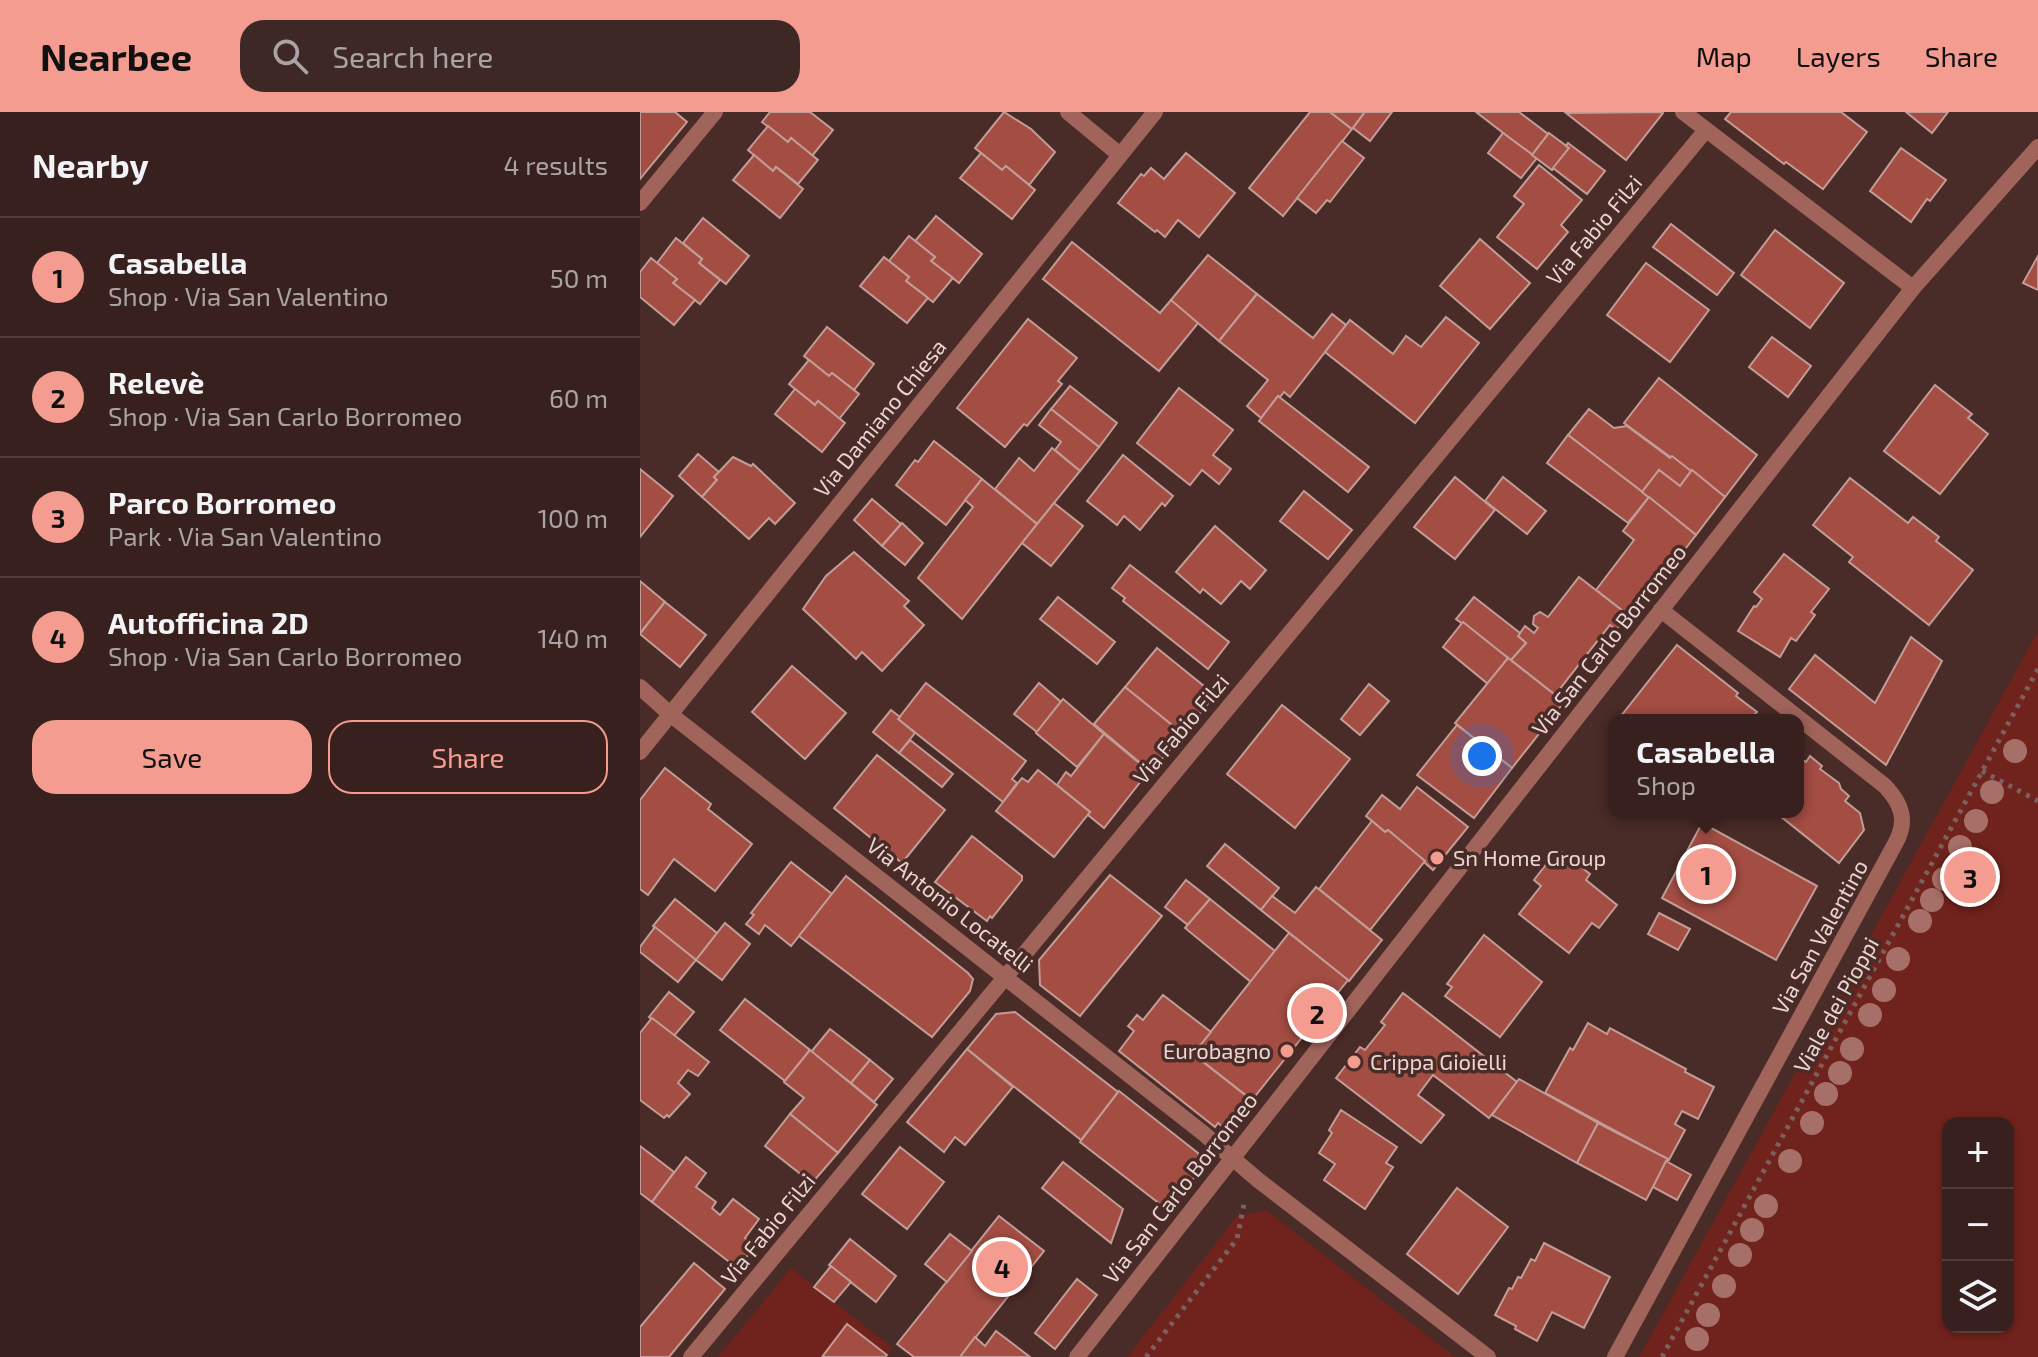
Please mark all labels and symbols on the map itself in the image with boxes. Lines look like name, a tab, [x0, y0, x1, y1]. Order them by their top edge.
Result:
street label: Via Fabio Filzi	[1540, 169, 1647, 289]
street label: Via Damiano Chiesa	[808, 333, 951, 501]
street label: Via San Carlo Borromeo	[1526, 539, 1691, 740]
street label: Via Fabio Filzi	[1127, 668, 1234, 788]
your location	[1462, 736, 1502, 776]
street label: Via Antonio Locatelli	[862, 831, 1039, 977]
place label: Sn Home Group	[1453, 844, 1606, 870]
pin: 1	[1680, 844, 1732, 904]
pin: 3	[1944, 847, 1996, 907]
marker: Sn Home Group	[1428, 849, 1446, 867]
street label: Via San Valentino	[1766, 855, 1872, 1018]
street label: Viale dei Pioppi	[1787, 932, 1883, 1077]
pin: 2	[1291, 983, 1343, 1043]
place label: Eurobagno	[1163, 1037, 1271, 1063]
marker: Eurobagno	[1278, 1042, 1296, 1060]
place label: Crippa Gioielli	[1370, 1048, 1507, 1074]
marker: Crippa Gioielli	[1345, 1053, 1363, 1071]
street label: Via San Carlo Borromeo	[1097, 1087, 1262, 1288]
street label: Via Fabio Filzi	[715, 1168, 820, 1289]
pin: 4	[976, 1237, 1028, 1297]

